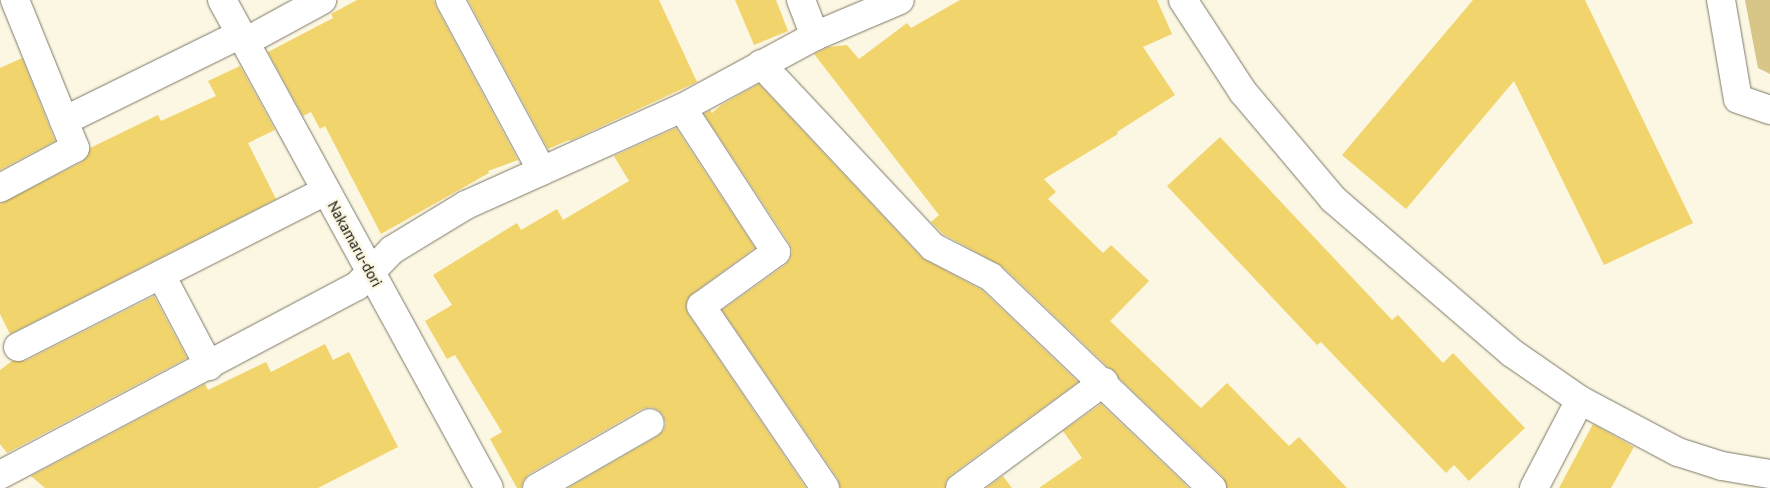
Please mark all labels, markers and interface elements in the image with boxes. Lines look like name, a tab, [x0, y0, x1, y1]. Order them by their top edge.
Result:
street label: Nakamaru-dori	[324, 198, 386, 290]

